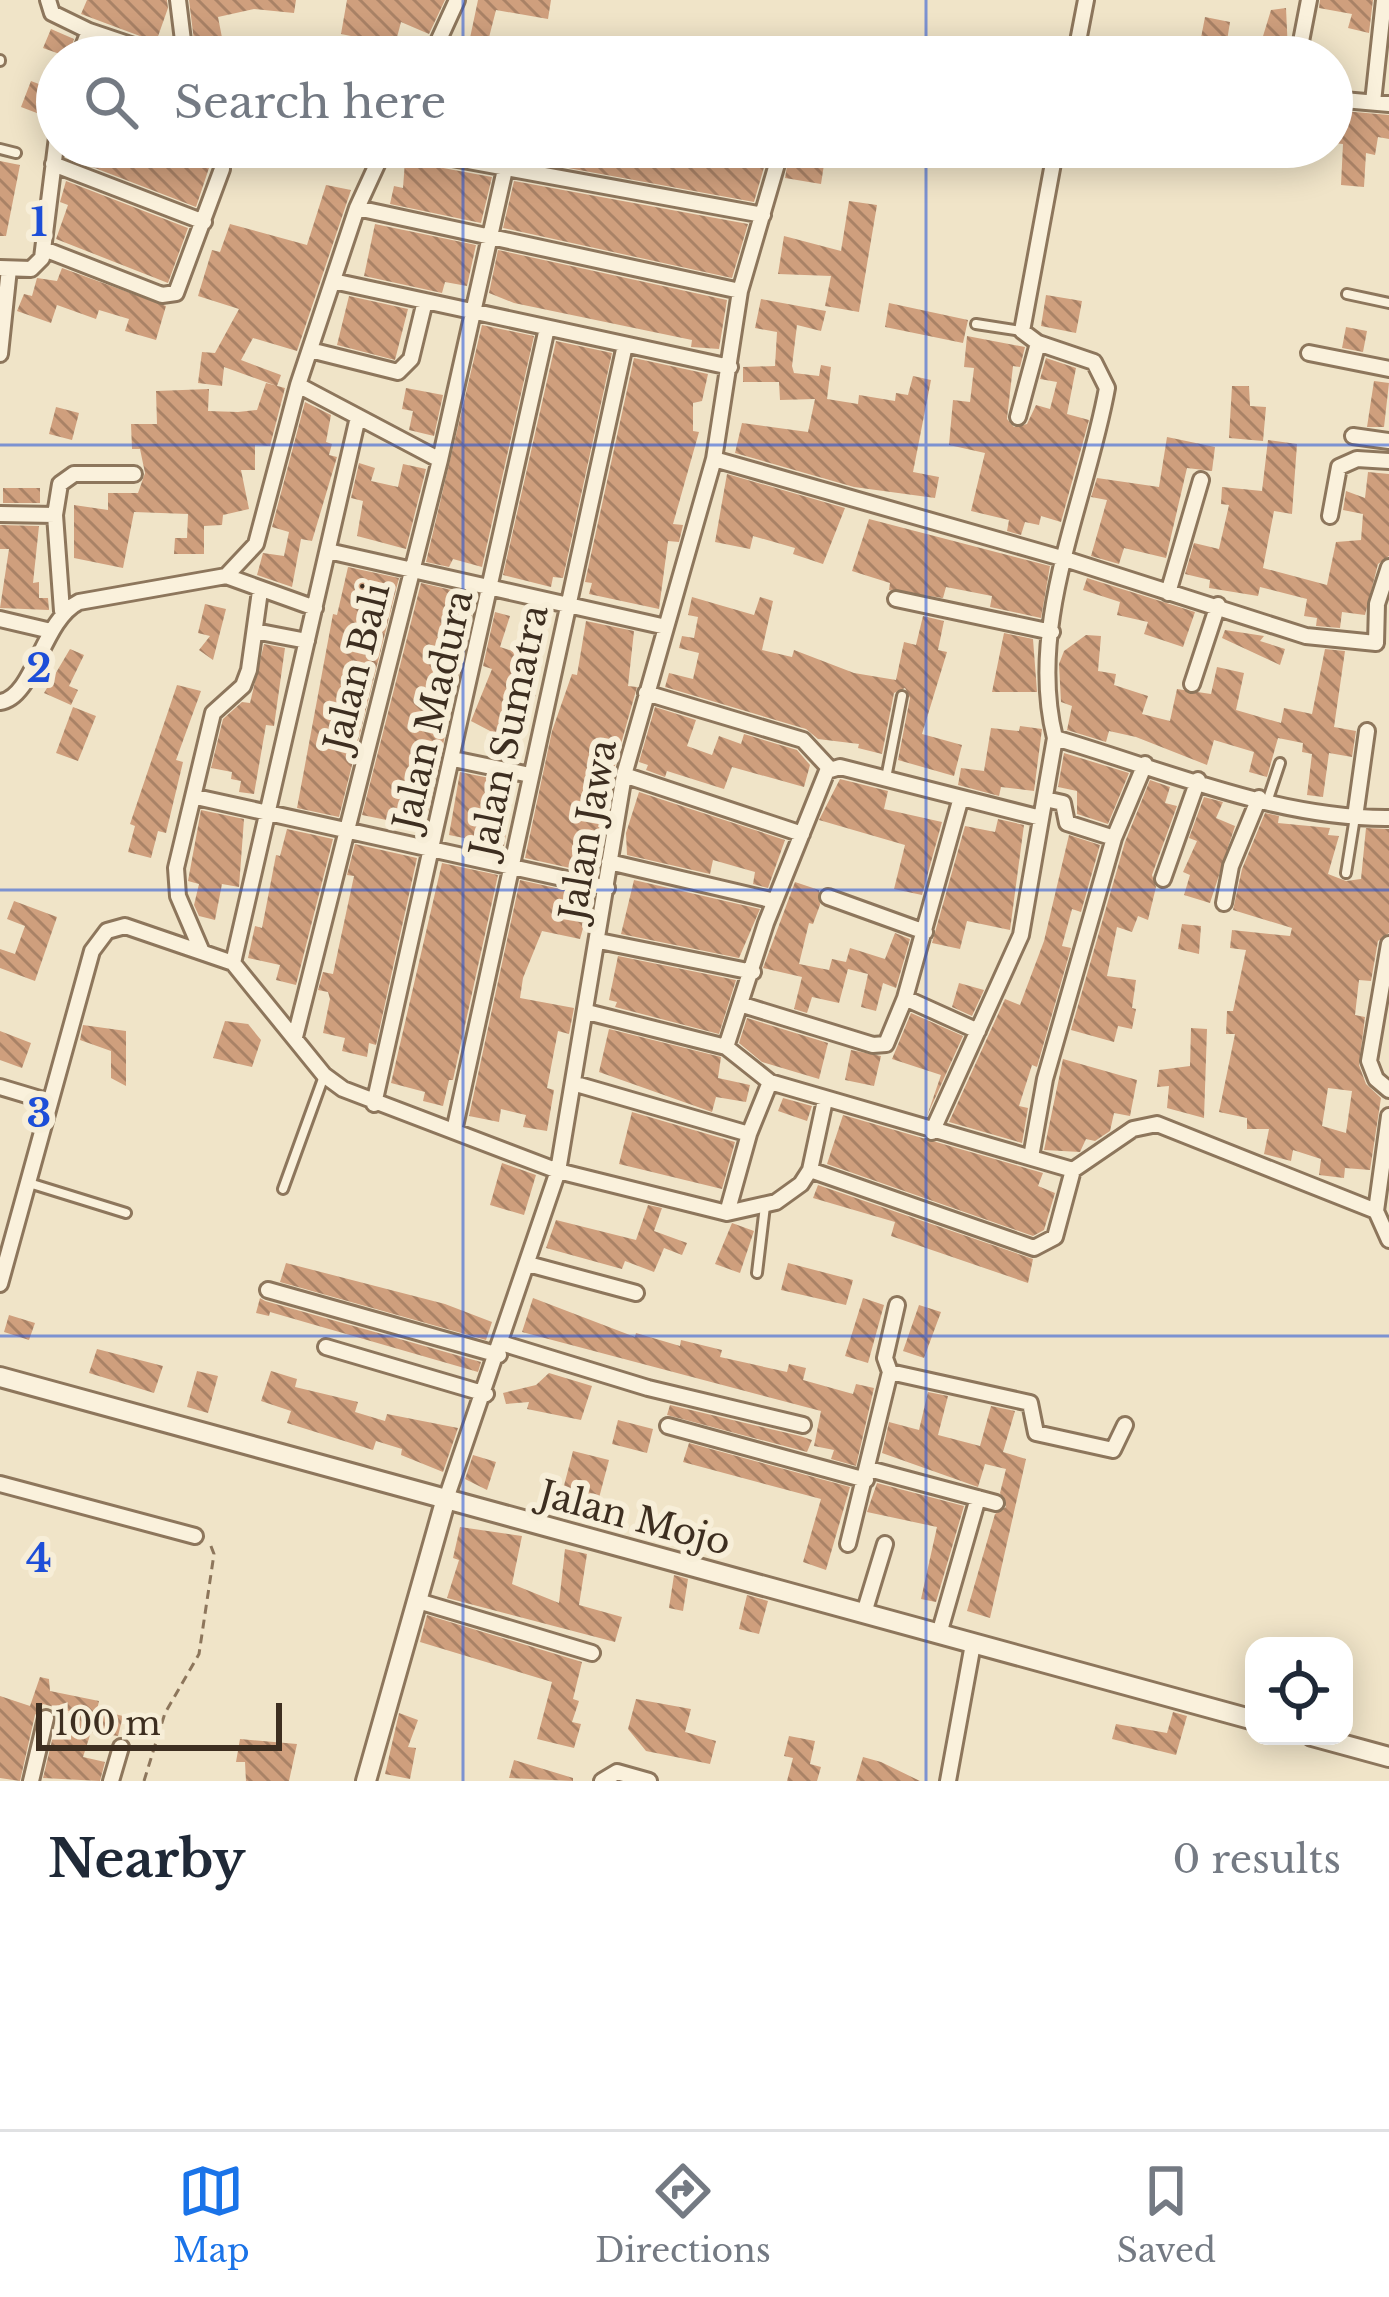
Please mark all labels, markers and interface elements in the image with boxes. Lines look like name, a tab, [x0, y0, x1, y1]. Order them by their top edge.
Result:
search box	[36, 36, 1353, 168]
icon: search	[78, 69, 144, 135]
text: Search here	[174, 74, 446, 130]
text: 1	[30, 198, 48, 247]
street label: Jalan Bali	[313, 578, 400, 759]
street label: Jalan Madura	[383, 586, 482, 838]
street label: Jalan Sumatra	[460, 601, 558, 865]
text: 2	[26, 644, 52, 693]
street label: Jalan Jawa	[549, 736, 626, 928]
text: 3	[27, 1089, 51, 1138]
street label: Jalan Mojo	[531, 1470, 735, 1565]
text: 4	[26, 1534, 52, 1583]
map controls	[1245, 1637, 1353, 1745]
button: locate	[1245, 1637, 1353, 1745]
scale bar	[36, 1697, 282, 1750]
text: 100 m	[54, 1703, 161, 1744]
text: Nearby	[48, 1828, 245, 1891]
text: 0 results	[1172, 1835, 1341, 1884]
tab: Map	[173, 2158, 250, 2271]
tab: Directions	[595, 2158, 771, 2271]
tab: Saved	[1117, 2158, 1216, 2271]

